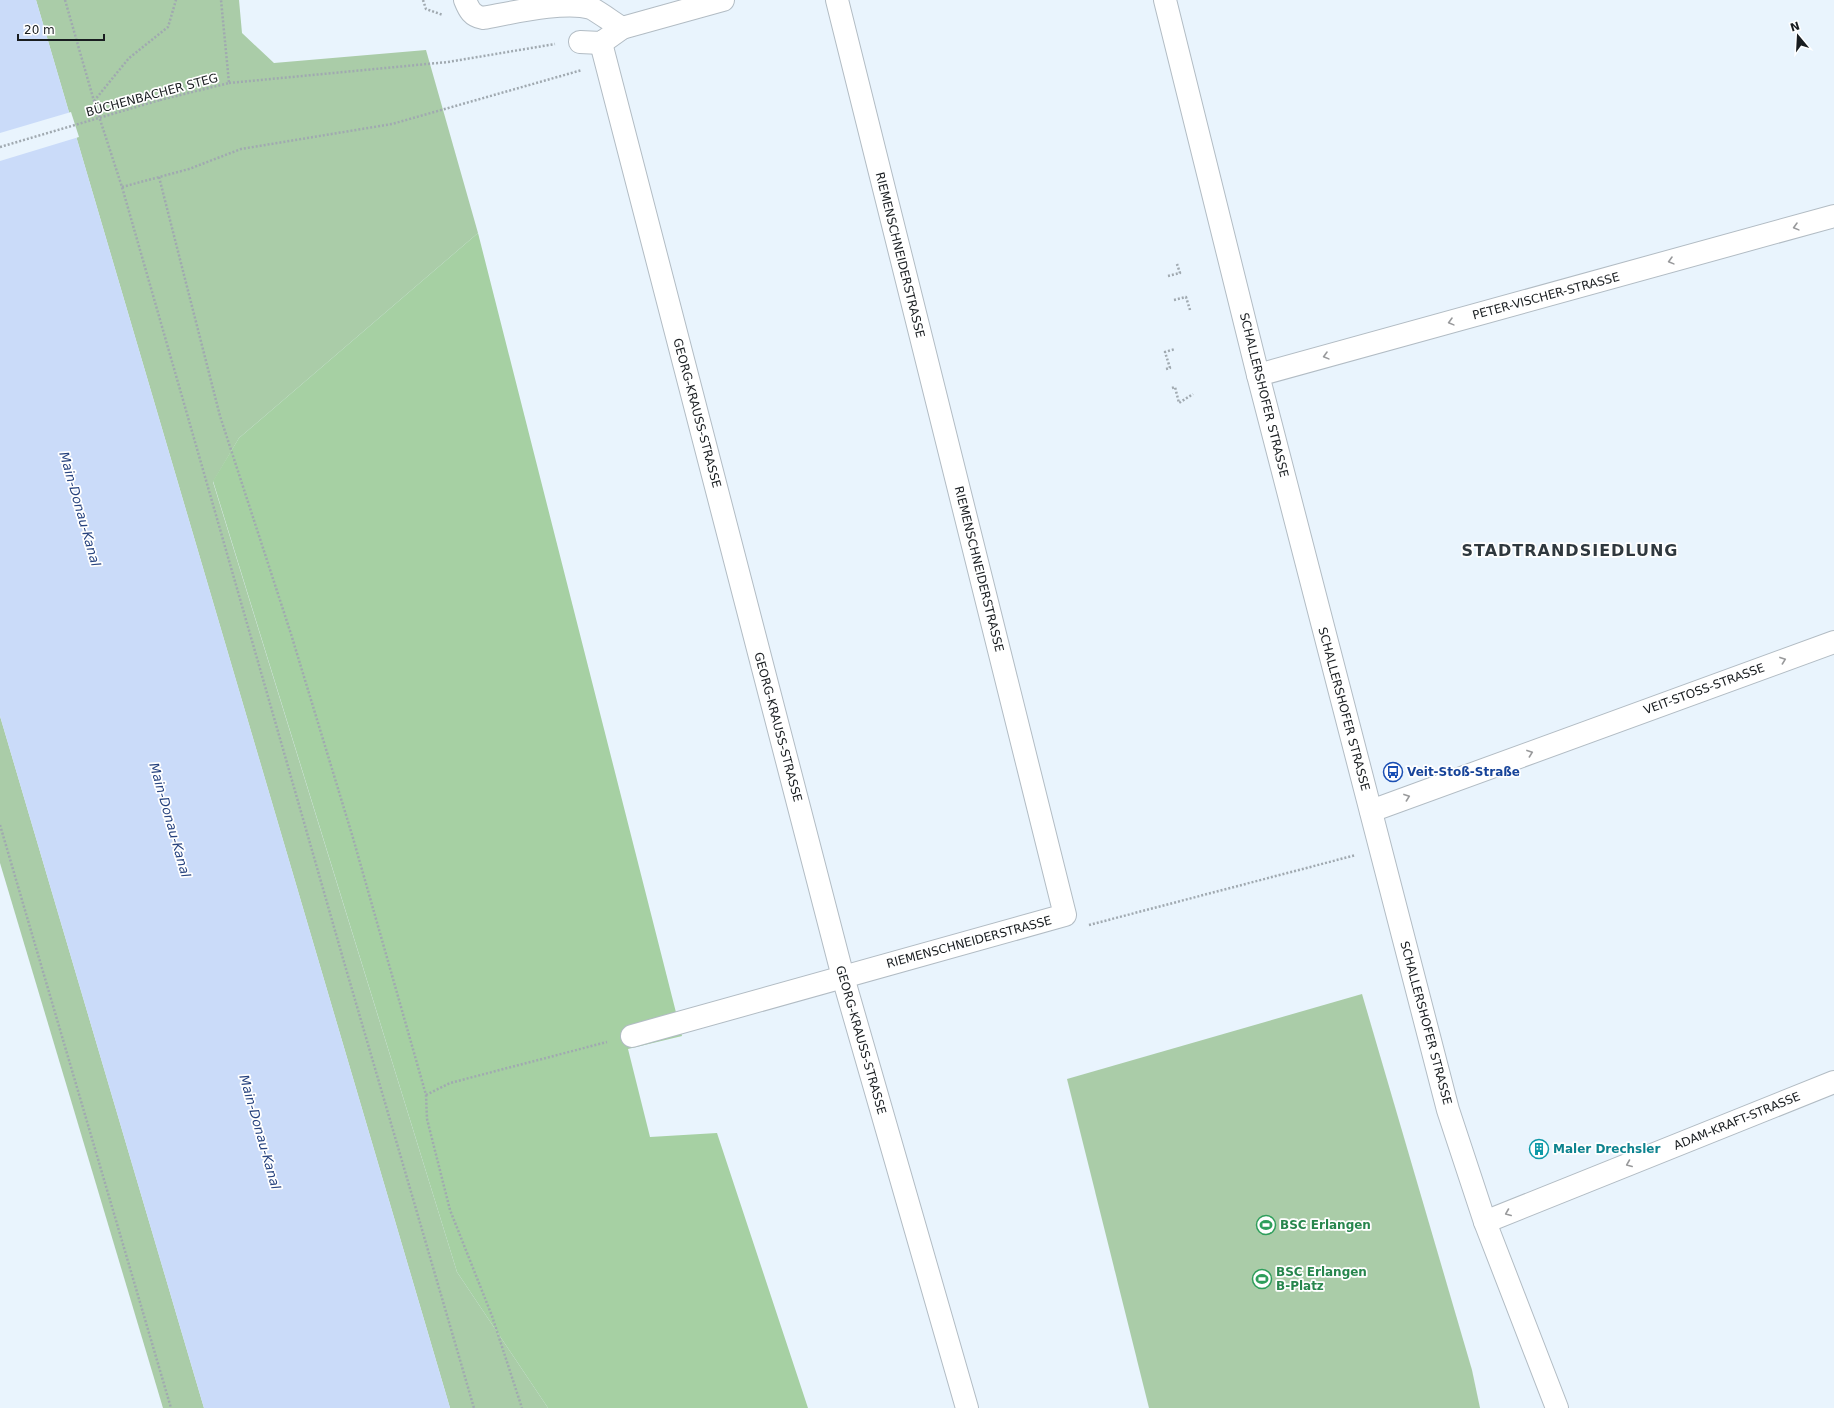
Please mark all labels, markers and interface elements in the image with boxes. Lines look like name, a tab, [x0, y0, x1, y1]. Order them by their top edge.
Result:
scale bar	[18, 16, 104, 42]
north arrow	[1778, 16, 1818, 56]
text: N	[1789, 19, 1801, 35]
text: 20 m	[24, 23, 55, 37]
street label: BÜCHENBACHER STEG	[84, 69, 220, 119]
street label: RIEMENSCHNEIDERSTRASSE	[873, 171, 927, 339]
one-way arrow	[1793, 222, 1800, 230]
one-way arrow	[1668, 256, 1675, 265]
street label: PETER-VISCHER-STRASSE	[1471, 270, 1621, 322]
street label: SCHALLERSHOFER STRASSE	[1237, 311, 1291, 479]
one-way arrow	[1448, 317, 1455, 326]
street label: GEORG-KRAUSS-STRASSE	[670, 337, 724, 489]
one-way arrow	[1323, 351, 1330, 360]
water label: Main-Donau-Kanal	[56, 450, 104, 568]
street label: RIEMENSCHNEIDERSTRASSE	[952, 485, 1006, 653]
district label: STADTRANDSIEDLUNG	[1462, 541, 1678, 560]
street label: SCHALLERSHOFER STRASSE	[1315, 626, 1373, 792]
street label: GEORG-KRAUSS-STRASSE	[751, 651, 805, 803]
one-way arrow	[1780, 657, 1787, 665]
street label: VEIT-STOSS-STRASSE	[1642, 661, 1766, 717]
one-way arrow	[1526, 749, 1533, 757]
water label: Main-Donau-Kanal	[146, 761, 194, 879]
bus stop icon: Veit-Stoß-Straße	[1382, 761, 1404, 783]
place label: Veit-Stoß-Straße	[1407, 765, 1520, 779]
one-way arrow	[1404, 794, 1411, 802]
street label: RIEMENSCHNEIDERSTRASSE	[885, 913, 1053, 971]
street label: SCHALLERSHOFER STRASSE	[1397, 940, 1455, 1106]
street label: GEORG-KRAUSS-STRASSE	[833, 964, 889, 1116]
water label: Main-Donau-Kanal	[236, 1073, 284, 1191]
street label: ADAM-KRAFT-STRASSE	[1672, 1089, 1802, 1153]
building icon: Maler Drechsler	[1528, 1138, 1550, 1160]
place label: Maler Drechsler	[1553, 1142, 1660, 1156]
one-way arrow	[1626, 1160, 1633, 1168]
one-way arrow	[1505, 1208, 1512, 1216]
sports icon: BSC Erlangen	[1255, 1214, 1277, 1236]
place label: BSC Erlangen	[1280, 1218, 1371, 1232]
place label: BSC Erlangen B-Platz	[1276, 1265, 1367, 1293]
sports icon: BSC Erlangen B-Platz	[1251, 1268, 1273, 1290]

